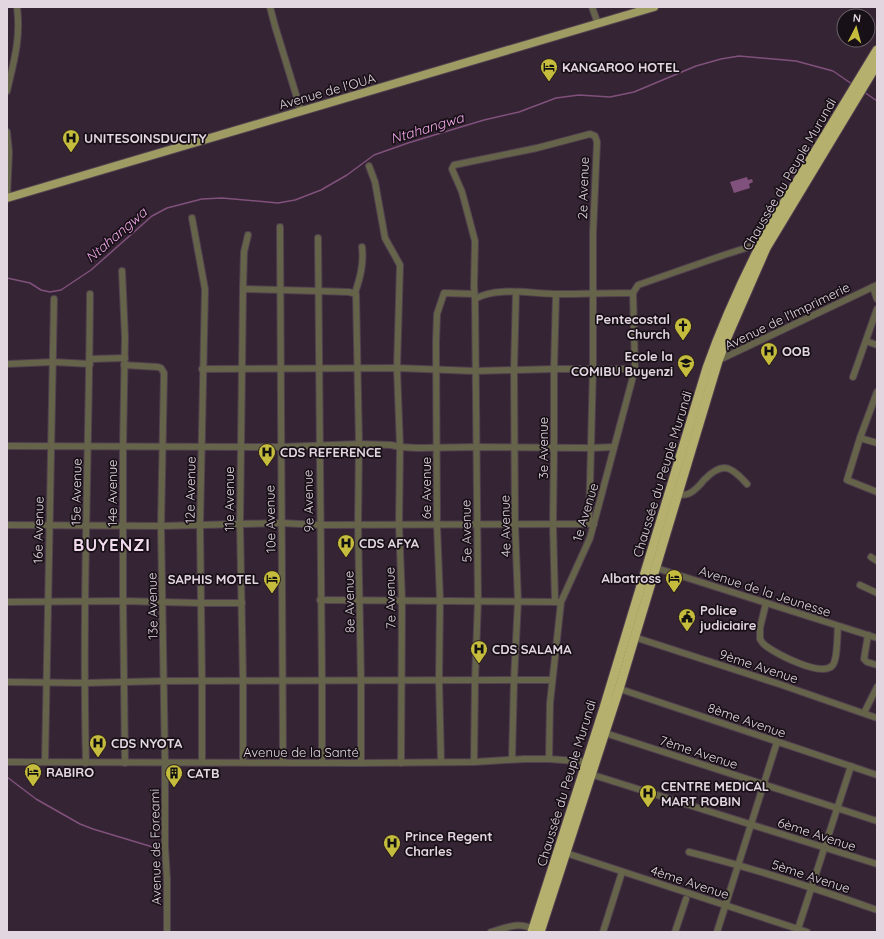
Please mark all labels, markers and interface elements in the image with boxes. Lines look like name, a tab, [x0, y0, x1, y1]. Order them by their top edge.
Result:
north arrow	[836, 8, 876, 48]
text: N	[852, 11, 862, 25]
hotel icon: KANGAROO HOTEL	[539, 57, 559, 82]
place label: KANGAROO HOTEL	[562, 59, 680, 75]
street label: Avenue de l'OUA	[277, 69, 378, 112]
street label: Chaussée du Peuple Murundi	[739, 95, 839, 253]
water label: Ntahangwa	[388, 108, 467, 148]
hospital icon: UNITESOINSDUCITY	[61, 128, 81, 153]
place label: UNITESOINSDUCITY	[84, 130, 207, 146]
street label: 2e Avenue	[574, 156, 592, 220]
water label: Ntahangwa	[82, 202, 152, 267]
street label: Avenue de l'Imprimerie	[722, 279, 852, 353]
place label: Pentecostal Church	[596, 311, 670, 342]
church icon: Pentecostal Church	[673, 316, 693, 341]
hospital icon: OOB	[759, 341, 779, 366]
place label: OOB	[782, 343, 810, 359]
place label: Ecole la COMIBU Buyenzi	[571, 348, 673, 379]
school or university icon: Ecole la COMIBU Buyenzi	[676, 353, 696, 378]
street label: Chaussée du Peuple Murundi	[629, 389, 695, 559]
street label: 3e Avenue	[535, 417, 551, 479]
hospital icon: CDS REFERENCE	[257, 442, 277, 467]
place label: CDS REFERENCE	[280, 444, 381, 460]
street label: 12e Avenue	[181, 456, 199, 524]
street label: 6e Avenue	[418, 457, 434, 519]
street label: 15e Avenue	[67, 458, 85, 526]
street label: 14e Avenue	[104, 460, 120, 526]
street label: 11e Avenue	[221, 467, 237, 531]
street label: 9e Avenue	[299, 470, 317, 532]
street label: 1e Avenue	[569, 481, 601, 543]
street label: 10e Avenue	[261, 485, 279, 553]
street label: 4e Avenue	[496, 495, 514, 557]
street label: 16e Avenue	[29, 496, 47, 564]
street label: 5e Avenue	[457, 500, 475, 562]
hospital icon: CDS AFYA	[336, 533, 356, 558]
district label: BUYENZI	[73, 534, 151, 555]
place label: CDS AFYA	[359, 535, 420, 551]
street label: Avenue de la Jeunesse	[697, 562, 833, 620]
street label: 7e Avenue	[381, 567, 399, 629]
hotel icon: Albatross	[664, 568, 684, 593]
hotel icon: SAPHIS MOTEL	[262, 569, 282, 594]
place label: Albatross	[602, 570, 661, 586]
place label: SAPHIS MOTEL	[168, 571, 259, 587]
street label: 8e Avenue	[340, 571, 358, 633]
street label: 13e Avenue	[143, 572, 161, 640]
place label: Police judiciaire	[699, 602, 757, 633]
public building icon: Police judiciaire	[677, 607, 697, 632]
hospital icon: CDS SALAMA	[469, 639, 489, 664]
place label: CDS SALAMA	[492, 641, 572, 657]
street label: 9ème Avenue	[718, 646, 800, 686]
street label: Chaussée du Peuple Murundi	[533, 698, 599, 868]
street label: 8ème Avenue	[706, 699, 788, 741]
street label: 7ème Avenue	[658, 732, 740, 772]
hospital icon: CDS NYOTA	[88, 733, 108, 758]
place label: CDS NYOTA	[111, 735, 183, 751]
street label: Avenue de la Santé	[243, 744, 359, 760]
hotel icon: RABIRO	[23, 762, 43, 787]
building icon: CATB	[164, 763, 184, 788]
place label: RABIRO	[46, 764, 94, 780]
place label: CATB	[187, 765, 219, 781]
place label: CENTRE MEDICAL MART ROBIN	[661, 778, 769, 809]
hospital icon: CENTRE MEDICAL MART ROBIN	[638, 783, 658, 808]
street label: Avenue de Foreami	[146, 789, 164, 905]
street label: 6ème Avenue	[776, 814, 858, 854]
place label: Prince Regent Charles	[405, 828, 493, 859]
hospital icon: Prince Regent Charles	[382, 833, 402, 858]
street label: 5ème Avenue	[770, 856, 852, 896]
street label: 4ème Avenue	[649, 862, 731, 902]

